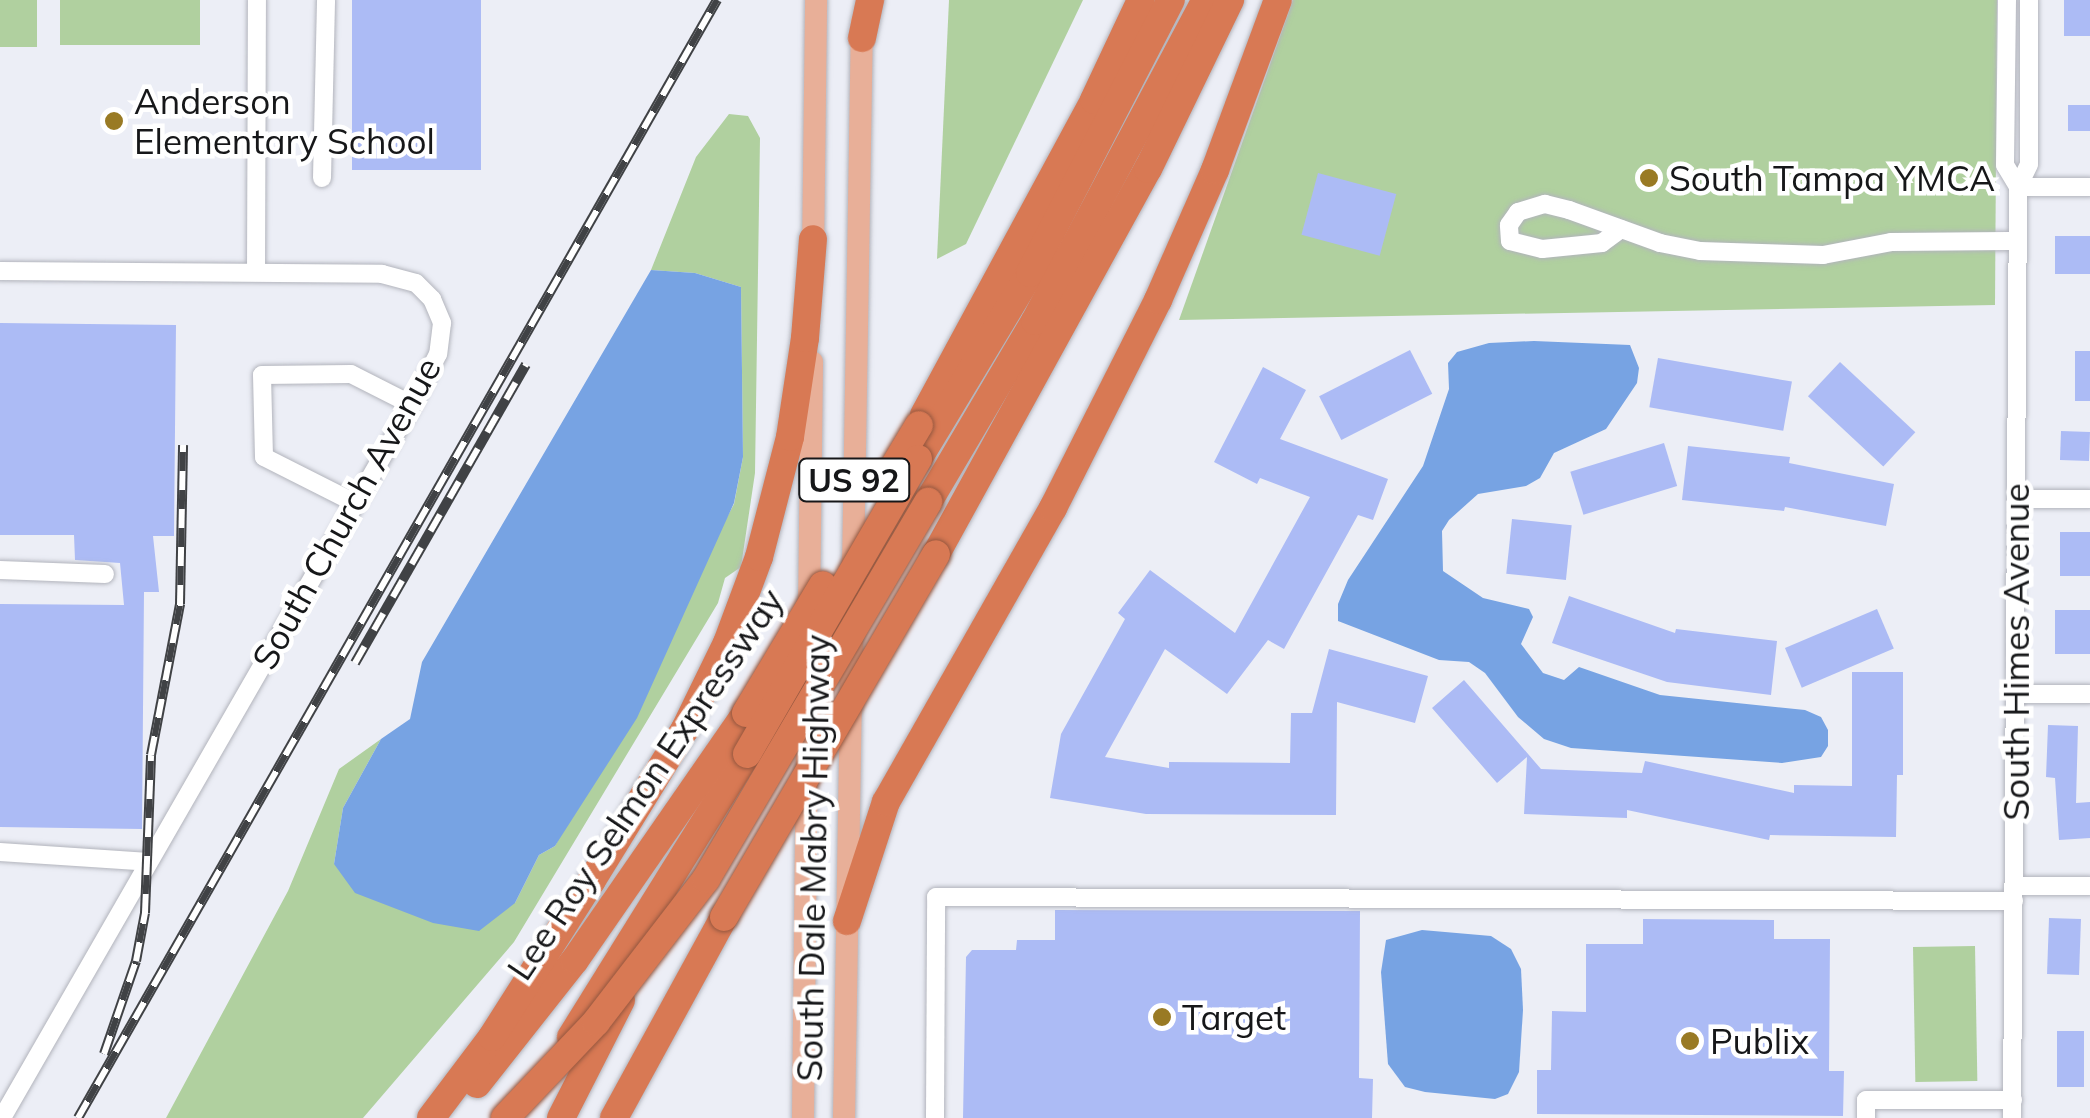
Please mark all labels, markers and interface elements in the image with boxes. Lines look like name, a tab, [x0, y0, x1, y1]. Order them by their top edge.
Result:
place label: Anderson Elementary School	[134, 80, 435, 162]
marker: Anderson Elementary School	[103, 110, 125, 132]
place label: South Tampa YMCA	[1669, 157, 1995, 199]
marker: South Tampa YMCA	[1638, 167, 1660, 189]
street label: South Church Avenue	[243, 350, 449, 676]
road number: US 92	[796, 453, 912, 507]
street label: South Himes Avenue	[1995, 483, 2037, 821]
street label: Lee Roy Selmon Expressway	[498, 581, 792, 987]
street label: South Dale Mabry Highway	[788, 634, 838, 1082]
place label: Target	[1182, 996, 1286, 1038]
marker: Target	[1151, 1006, 1173, 1028]
place label: Publix	[1710, 1020, 1809, 1062]
marker: Publix	[1679, 1030, 1701, 1052]

